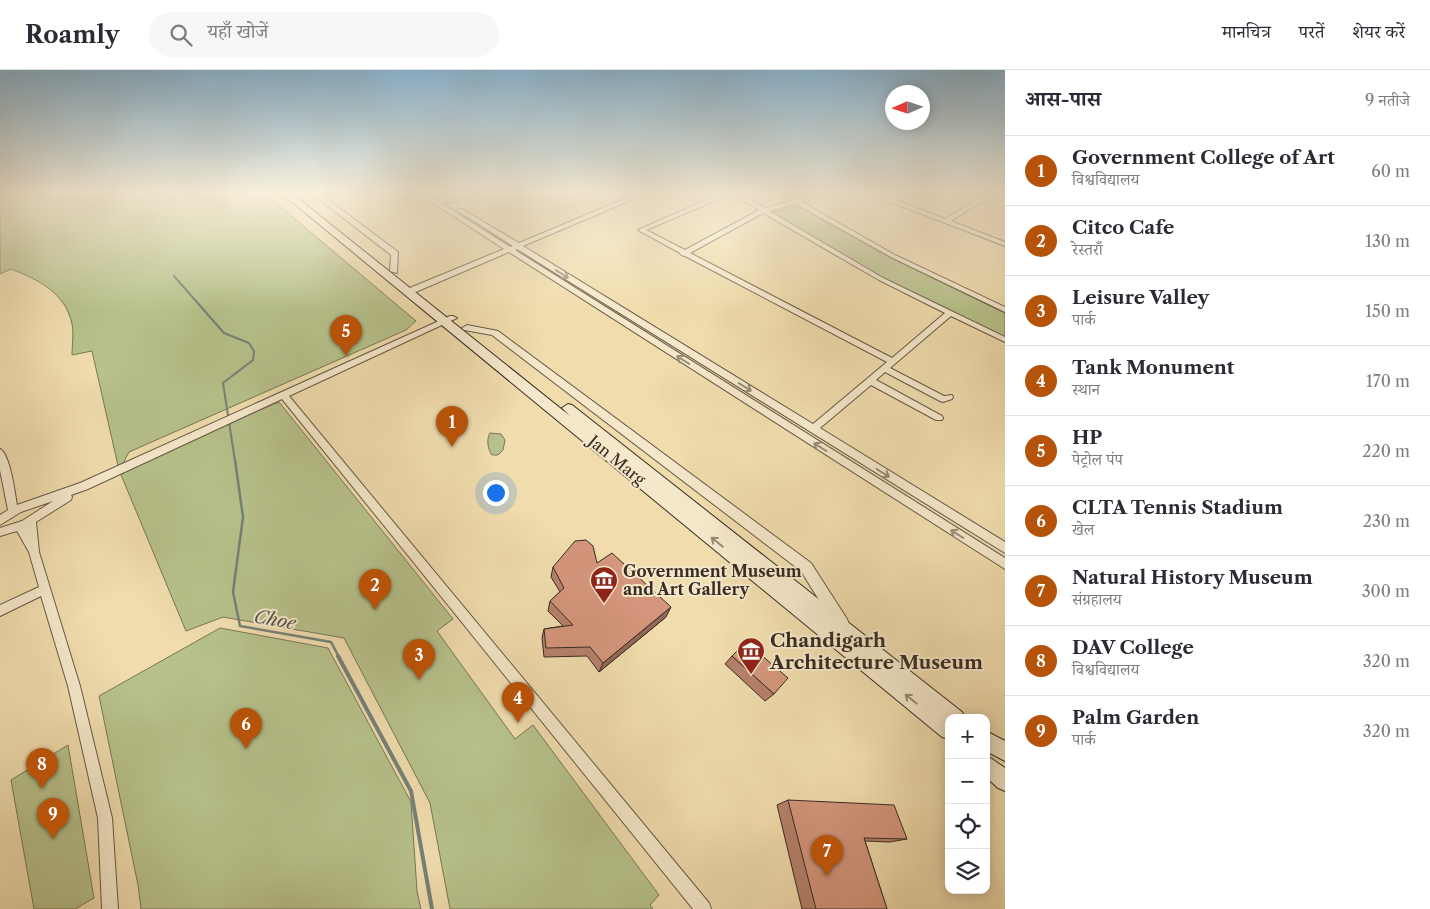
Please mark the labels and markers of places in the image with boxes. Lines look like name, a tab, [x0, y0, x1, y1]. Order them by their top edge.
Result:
pin: 5	[330, 315, 362, 356]
pin: 1	[436, 406, 468, 447]
place label: Government Museum and Art Gallery	[623, 561, 802, 599]
museum icon: Government Museum and Art Gallery	[589, 565, 619, 604]
pin: 2	[359, 569, 391, 610]
place label: Chandigarh Architecture Museum	[769, 629, 983, 674]
museum icon: Chandigarh Architecture Museum	[736, 636, 766, 675]
pin: 3	[403, 639, 435, 680]
pin: 4	[502, 682, 534, 723]
pin: 6	[230, 708, 262, 749]
pin: 8	[26, 748, 58, 789]
pin: 9	[37, 798, 69, 839]
pin: 7	[811, 835, 843, 876]

